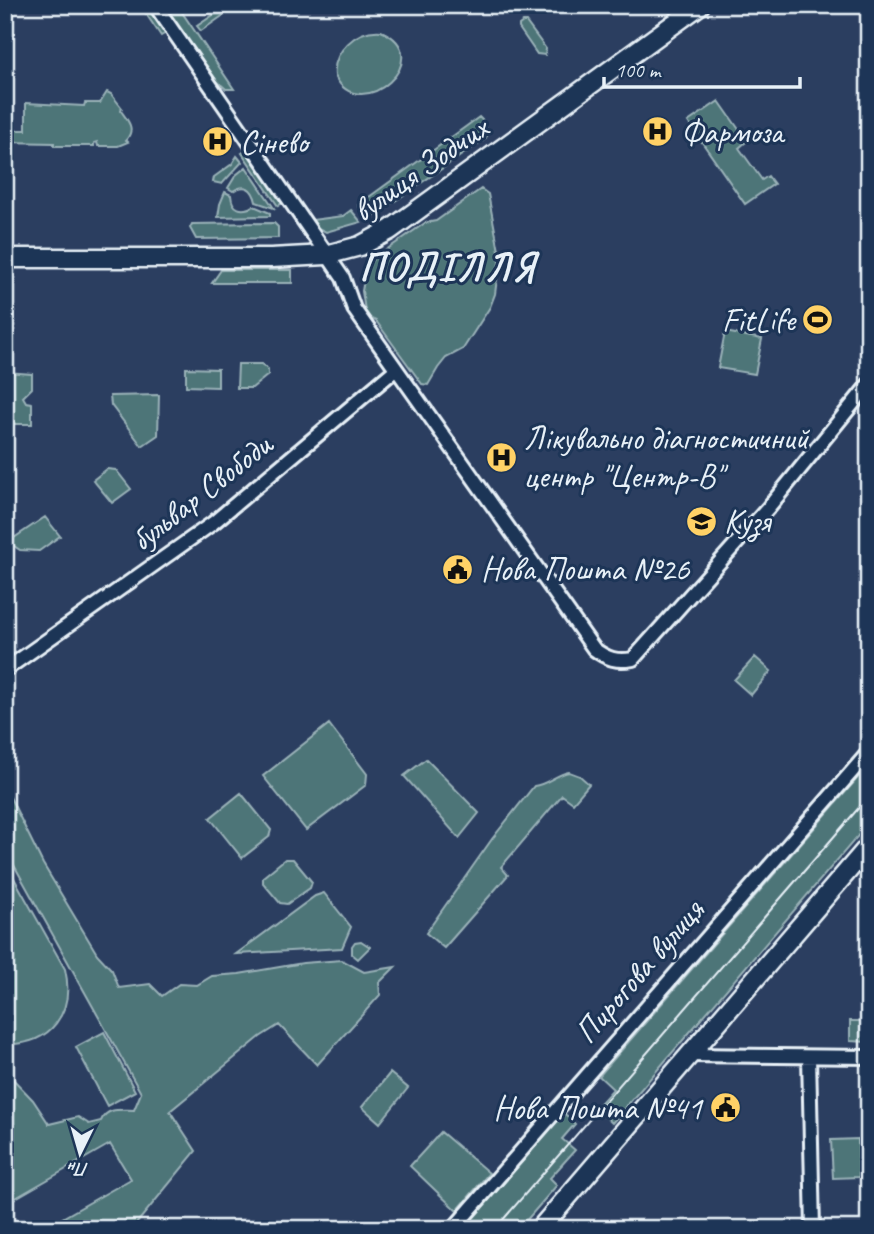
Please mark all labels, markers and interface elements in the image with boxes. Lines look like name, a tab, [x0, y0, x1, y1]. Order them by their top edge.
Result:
scale bar	[604, 46, 800, 90]
text: 100 m	[615, 57, 662, 83]
street label: вулиця Зодчих	[344, 105, 498, 231]
place label: Фармоза	[681, 111, 786, 153]
hospital icon: Фармоза	[641, 115, 675, 149]
place label: Сінево	[240, 121, 311, 163]
hospital icon: Сінево	[200, 125, 234, 159]
district label: ПОДІЛЛЯ	[359, 242, 540, 292]
place label: FitLife	[722, 299, 797, 341]
sports icon: FitLife	[801, 303, 835, 337]
place label: Лікувально діагностичний центр "Центр-В"	[524, 417, 811, 497]
street label: бульвар Свободи	[122, 422, 282, 560]
hospital icon: Лікувально діагностичний центр "Центр-В"	[484, 440, 518, 474]
place label: Кузя	[724, 500, 773, 542]
school or university icon: Кузя	[684, 504, 718, 538]
place label: Нова Пошта №26	[481, 548, 691, 590]
public building icon: Нова Пошта №26	[441, 552, 475, 586]
street label: Пирогова вулиця	[565, 889, 714, 1052]
place label: Нова Пошта №41	[494, 1087, 704, 1129]
public building icon: Нова Пошта №41	[708, 1091, 742, 1125]
north arrow	[46, 1118, 116, 1188]
text: Пн	[66, 1156, 90, 1182]

